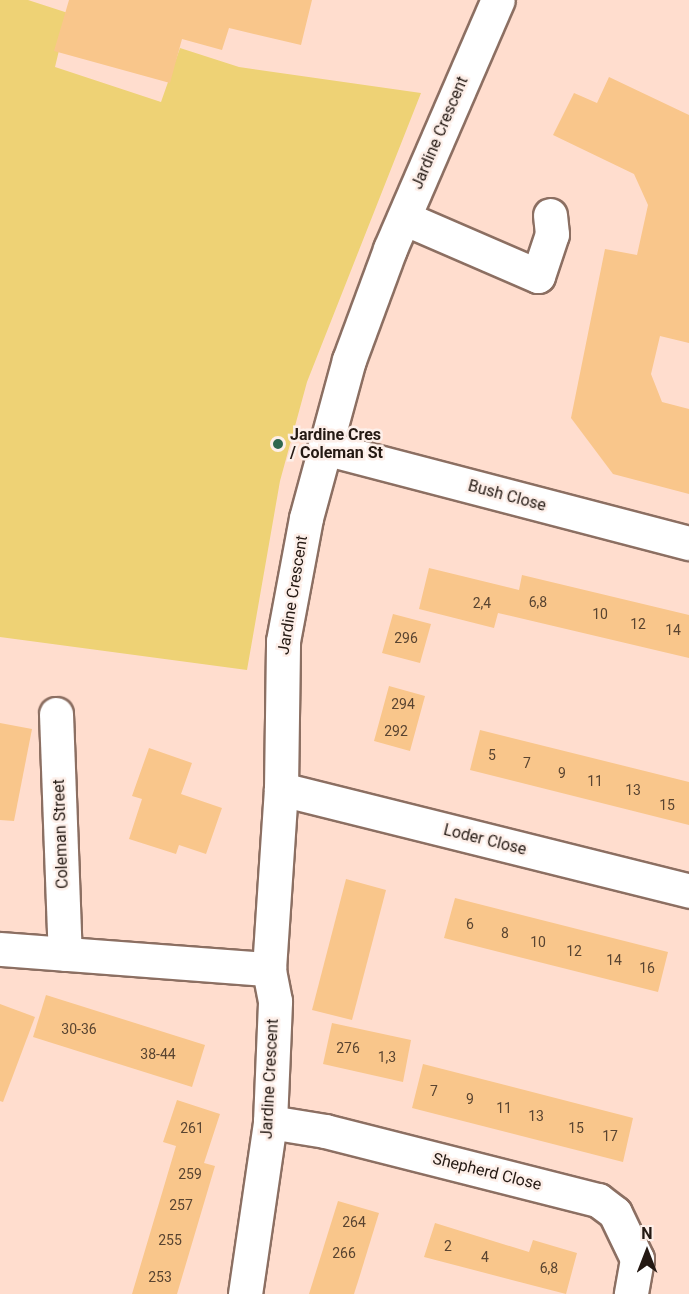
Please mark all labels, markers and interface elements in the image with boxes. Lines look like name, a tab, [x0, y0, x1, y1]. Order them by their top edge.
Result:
street label: Jardine Crescent	[408, 74, 472, 192]
place label: Jardine Cres / Coleman St	[290, 425, 383, 463]
marker: Jardine Cres / Coleman St	[271, 437, 285, 451]
street label: Bush Close	[466, 476, 548, 516]
street label: Jardine Crescent	[274, 534, 312, 656]
house number: 6,8	[529, 594, 547, 610]
house number: 2,4	[473, 595, 491, 611]
house number: 10	[592, 606, 608, 622]
house number: 12	[630, 616, 646, 632]
house number: 14	[665, 622, 681, 638]
house number: 296	[394, 630, 418, 646]
house number: 294	[391, 696, 415, 712]
house number: 292	[384, 723, 408, 739]
house number: 5	[488, 747, 496, 763]
house number: 7	[523, 755, 531, 771]
house number: 9	[558, 765, 566, 781]
house number: 11	[587, 773, 603, 789]
street label: Coleman Street	[49, 779, 73, 889]
house number: 13	[625, 782, 641, 798]
house number: 15	[659, 797, 675, 813]
street label: Loder Close	[442, 820, 528, 860]
house number: 6	[466, 916, 474, 932]
house number: 8	[501, 925, 509, 941]
house number: 10	[530, 934, 546, 950]
house number: 12	[566, 943, 582, 959]
house number: 14	[606, 952, 622, 968]
house number: 16	[639, 960, 655, 976]
street label: Jardine Crescent	[257, 1018, 283, 1140]
house number: 30-36	[61, 1021, 97, 1037]
house number: 276	[336, 1040, 360, 1056]
house number: 38-44	[140, 1046, 176, 1062]
house number: 1,3	[378, 1049, 396, 1065]
house number: 7	[430, 1083, 438, 1099]
house number: 9	[466, 1091, 474, 1107]
house number: 11	[496, 1100, 512, 1116]
house number: 13	[528, 1108, 544, 1124]
house number: 261	[180, 1120, 204, 1136]
house number: 15	[568, 1120, 584, 1136]
house number: 17	[602, 1128, 618, 1144]
street label: Shepherd Close	[431, 1149, 543, 1195]
house number: 259	[178, 1166, 202, 1182]
house number: 257	[169, 1197, 193, 1213]
house number: 264	[342, 1214, 366, 1230]
north arrow	[617, 1222, 677, 1282]
text: N	[641, 1224, 653, 1243]
house number: 255	[158, 1232, 182, 1248]
house number: 2	[444, 1238, 452, 1254]
house number: 266	[332, 1245, 356, 1261]
house number: 4	[481, 1249, 489, 1265]
house number: 6,8	[540, 1260, 558, 1276]
house number: 253	[148, 1269, 172, 1285]

